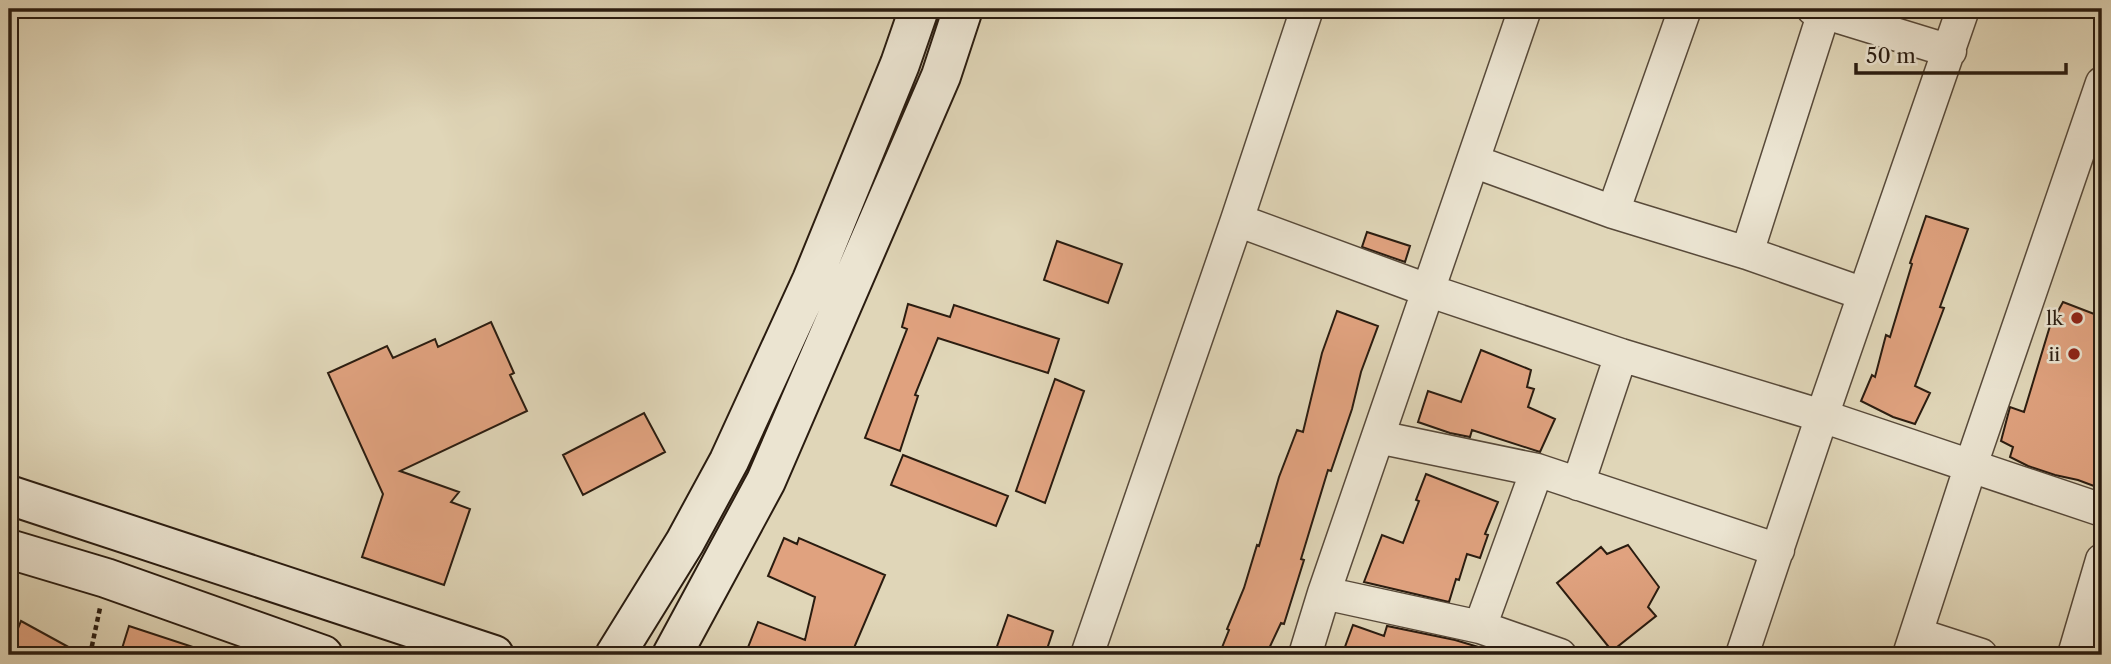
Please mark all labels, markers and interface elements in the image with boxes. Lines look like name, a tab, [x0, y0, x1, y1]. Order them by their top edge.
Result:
scale bar	[1856, 32, 2066, 76]
text: 50 m	[1866, 43, 1916, 68]
place label: lk	[2046, 307, 2064, 330]
marker: lk	[2069, 310, 2085, 326]
place label: ii	[2048, 343, 2060, 366]
marker: ii	[2066, 346, 2082, 362]

